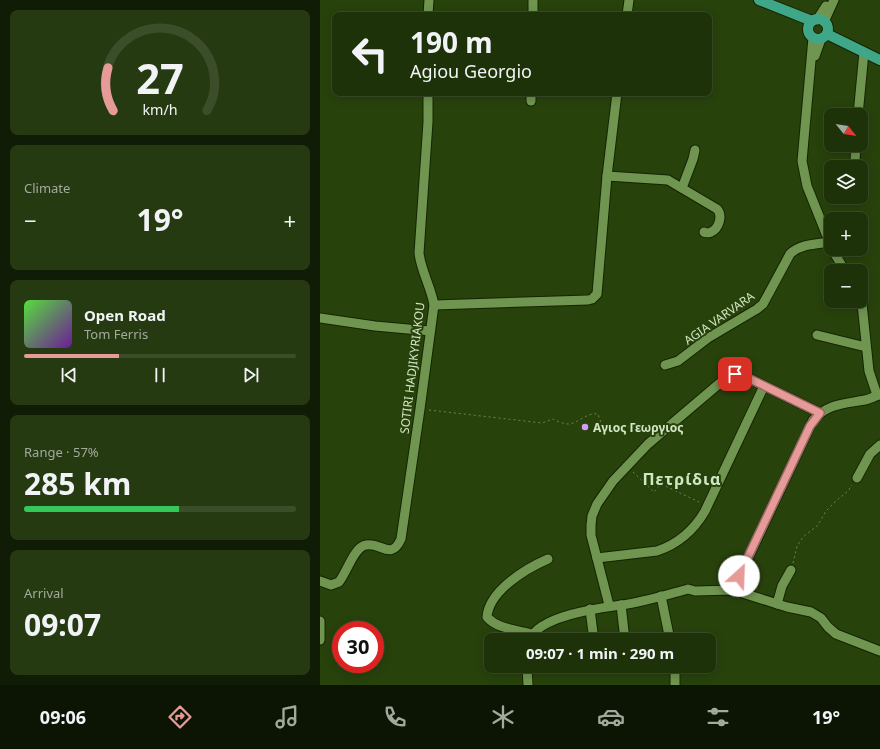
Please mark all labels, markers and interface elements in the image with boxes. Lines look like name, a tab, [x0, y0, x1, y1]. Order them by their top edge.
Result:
text: 190 m	[410, 23, 493, 61]
icon: left	[344, 28, 396, 80]
text: 27	[136, 49, 184, 105]
text: Agiou Georgio	[410, 59, 532, 83]
text: km/h	[142, 99, 178, 118]
north arrow	[824, 108, 868, 152]
map controls	[824, 108, 868, 308]
button: layers	[824, 160, 868, 204]
text: Climate	[24, 179, 70, 197]
text: 19°	[136, 199, 184, 240]
text: −	[24, 205, 37, 235]
text: +	[283, 205, 296, 235]
button: +	[824, 212, 868, 256]
button: −	[824, 264, 868, 308]
street label: AGIA VARVARA	[680, 287, 758, 349]
street label: SOTIRI HADJIKYRIAKOU	[395, 301, 429, 435]
text: Open Road	[84, 305, 166, 325]
text: Tom Ferris	[84, 325, 148, 343]
pin	[718, 357, 752, 391]
icon: arrive	[724, 363, 746, 385]
icon: previous	[58, 364, 80, 386]
icon: pause	[149, 364, 171, 386]
icon: next	[240, 364, 262, 386]
place label: Αγιος Γεωργιος	[593, 419, 683, 436]
marker: Αγιος Γεωργιος	[580, 422, 590, 432]
text: Range · 57%	[24, 443, 99, 461]
text: 285 km	[24, 463, 131, 504]
district label: Πετρίδια	[642, 468, 722, 490]
position arrow	[718, 555, 760, 597]
text: Arrival	[24, 584, 64, 602]
text: 09:07	[24, 604, 101, 645]
speed limit sign: 30	[332, 621, 384, 673]
text: 09:07 · 1 min · 290 m	[526, 643, 674, 663]
icon: directions	[166, 703, 194, 731]
icon: music	[273, 703, 301, 731]
icon: phone	[381, 703, 409, 731]
icon: climate	[489, 703, 517, 731]
icon: car	[597, 703, 625, 731]
icon: filters	[704, 703, 732, 731]
text: 09:06	[40, 705, 86, 729]
text: 19°	[812, 705, 840, 729]

